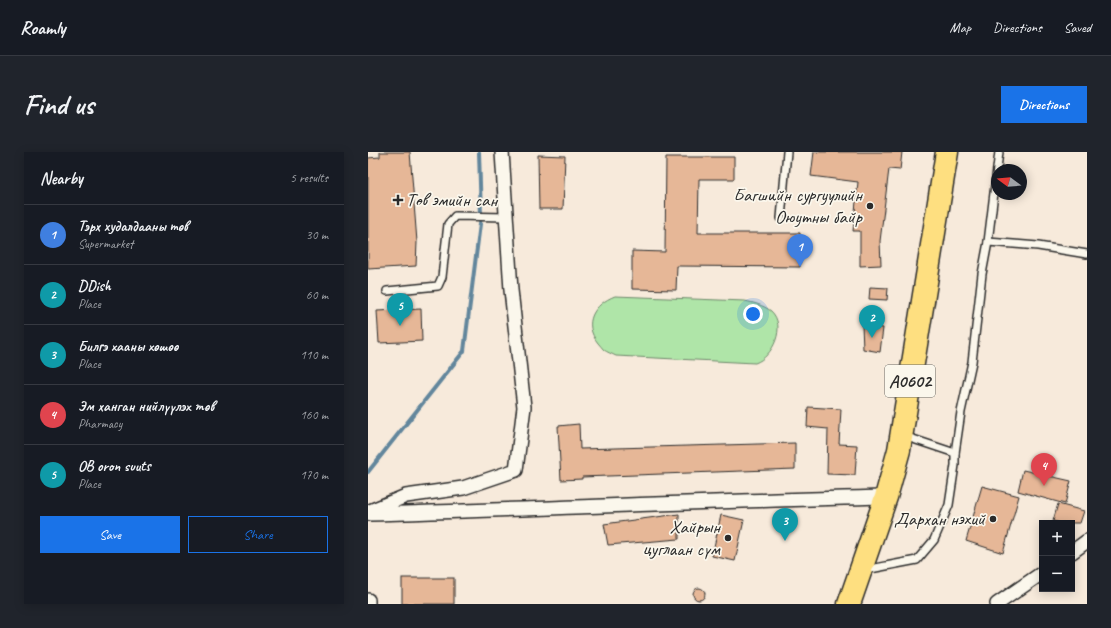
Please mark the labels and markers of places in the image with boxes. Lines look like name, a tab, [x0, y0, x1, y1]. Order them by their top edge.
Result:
place label: Багшийн сургуулийн Оюутны байр	[733, 183, 863, 229]
place label: Төв эмийн сан	[406, 188, 498, 212]
marker: Төв эмийн сан	[393, 195, 403, 205]
marker: Багшийн сургуулийн Оюутны байр	[865, 201, 875, 211]
pin: 1	[787, 234, 813, 267]
pin: 5	[387, 293, 413, 326]
pin: 2	[859, 305, 885, 338]
pin: 4	[1031, 453, 1057, 486]
place label: Дархан нэхий	[894, 507, 986, 531]
pin: 3	[772, 508, 798, 541]
marker: Дархан нэхий	[988, 514, 998, 524]
place label: Хайрын цуглаан сүм	[643, 515, 721, 561]
marker: Хайрын цуглаан сүм	[723, 533, 733, 543]

